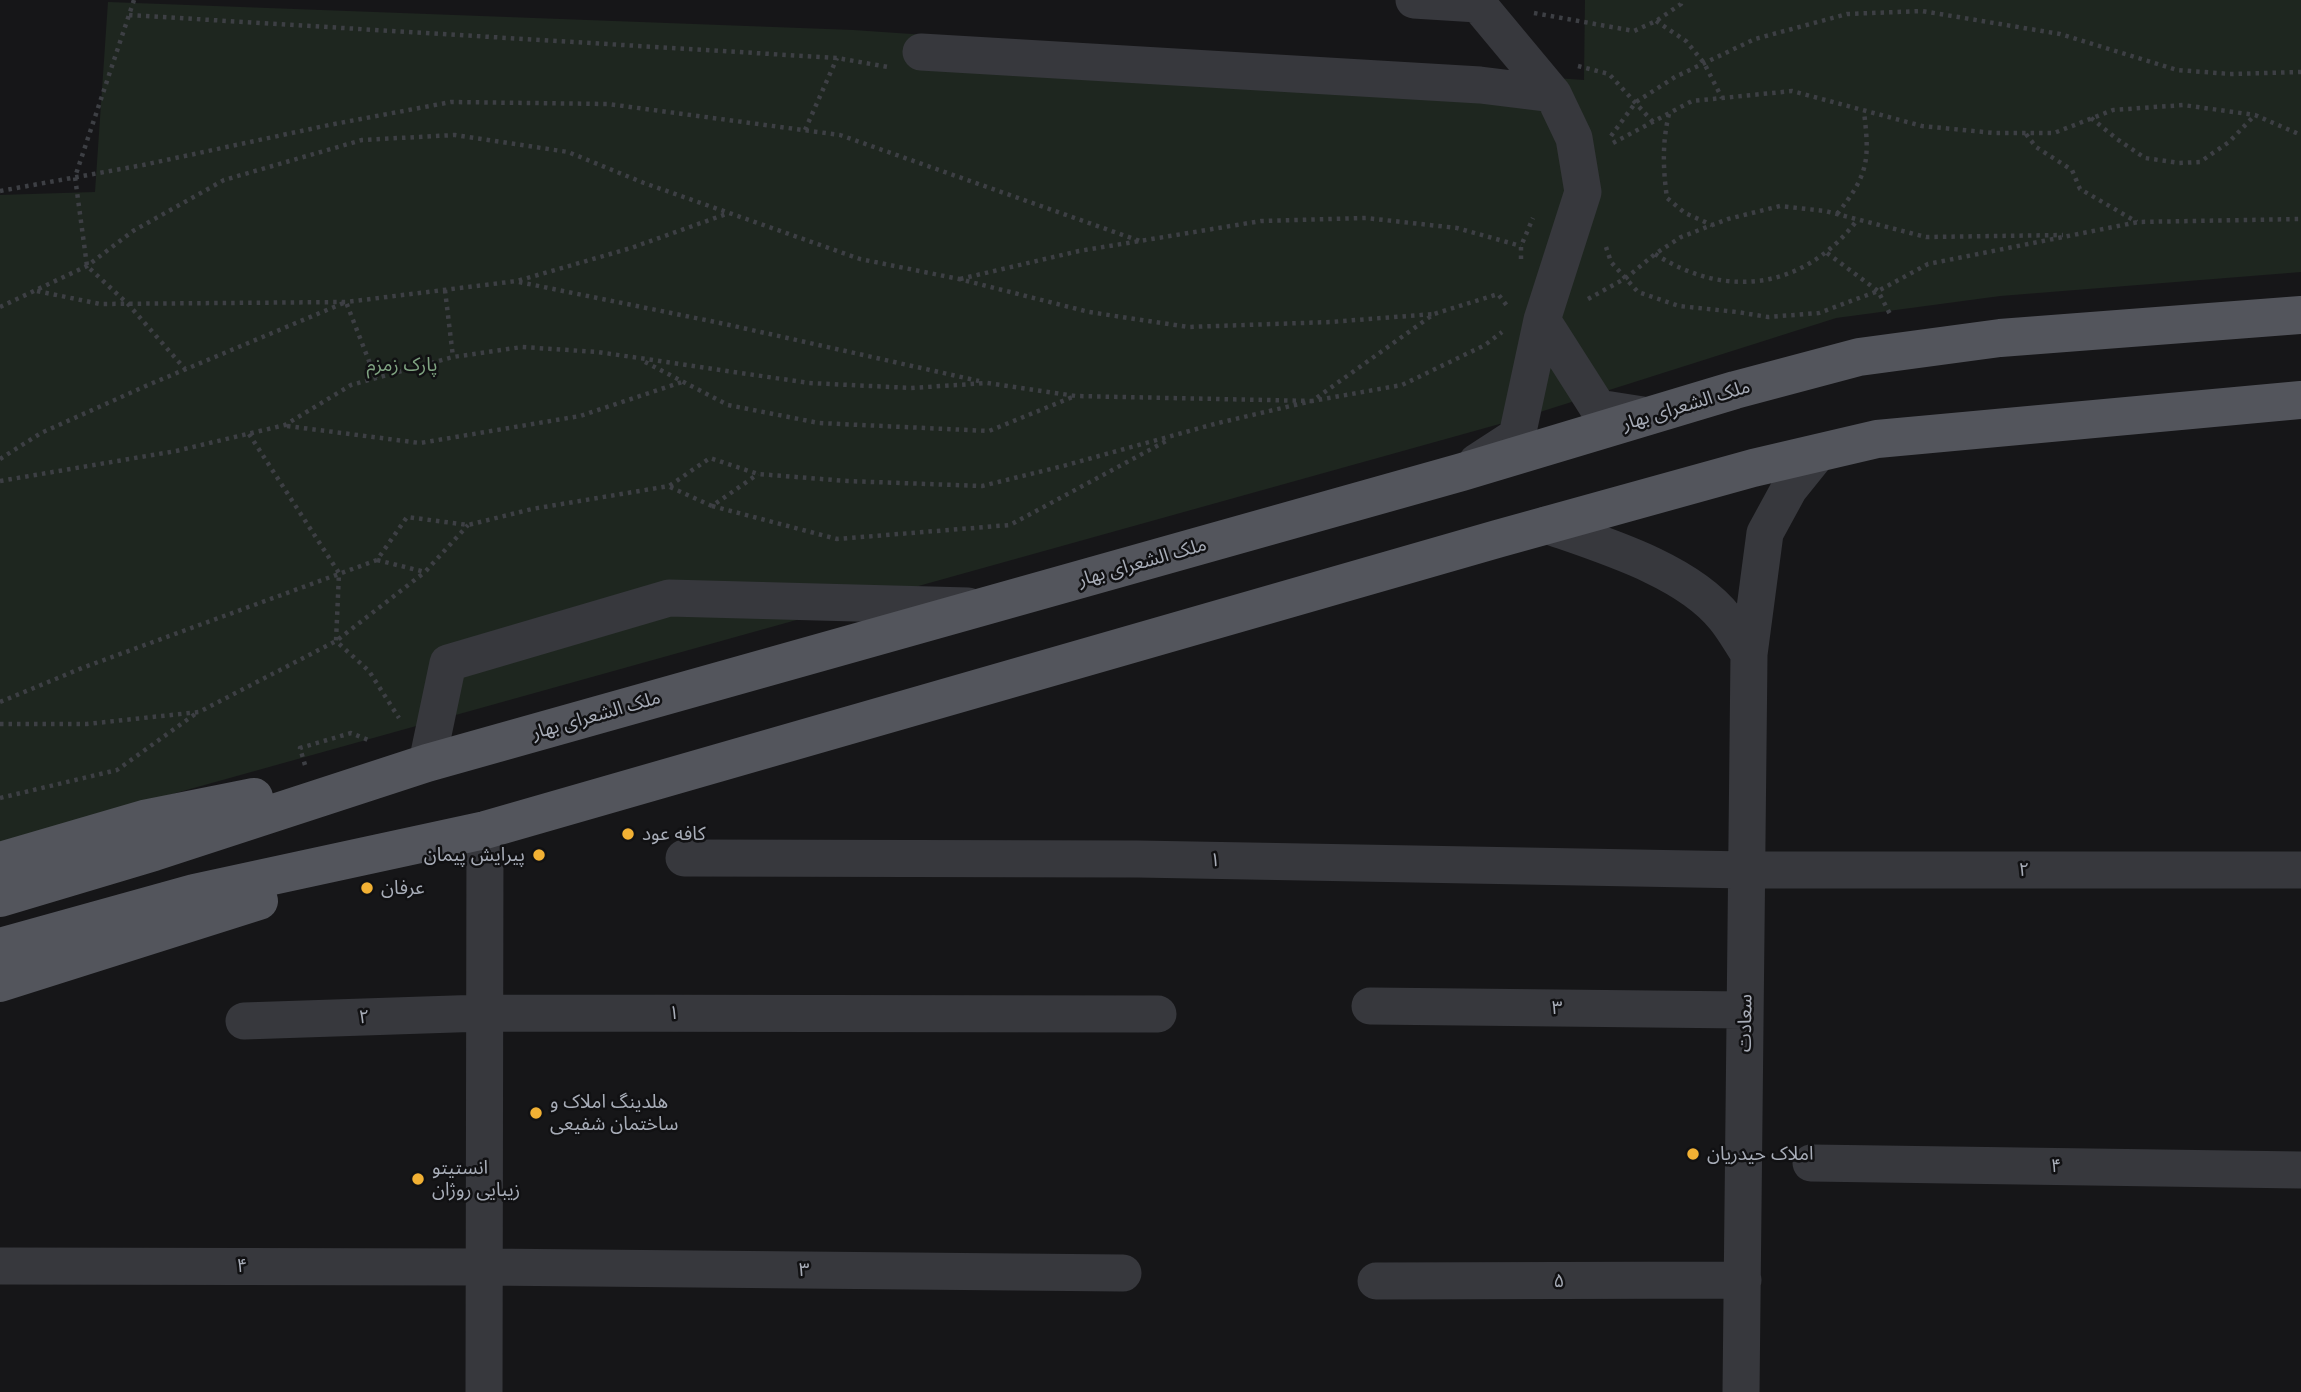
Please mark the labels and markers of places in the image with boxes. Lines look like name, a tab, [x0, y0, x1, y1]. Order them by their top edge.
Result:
place label: کافه عود	[642, 823, 706, 845]
marker: کافه عود	[620, 826, 636, 842]
place label: پیرایش پیمان	[424, 844, 525, 866]
marker: پیرایش پیمان	[531, 847, 547, 863]
place label: عرفان	[381, 877, 425, 899]
marker: عرفان	[359, 880, 375, 896]
place label: هلدینگ املاک و ساختمان شفیعی	[550, 1091, 678, 1135]
marker: هلدینگ املاک و ساختمان شفیعی	[528, 1105, 544, 1121]
place label: املاک حیدریان	[1707, 1143, 1813, 1165]
marker: املاک حیدریان	[1685, 1146, 1701, 1162]
place label: انستیتو زیبایی روژان	[432, 1157, 520, 1201]
marker: انستیتو زیبایی روژان	[410, 1171, 426, 1187]

